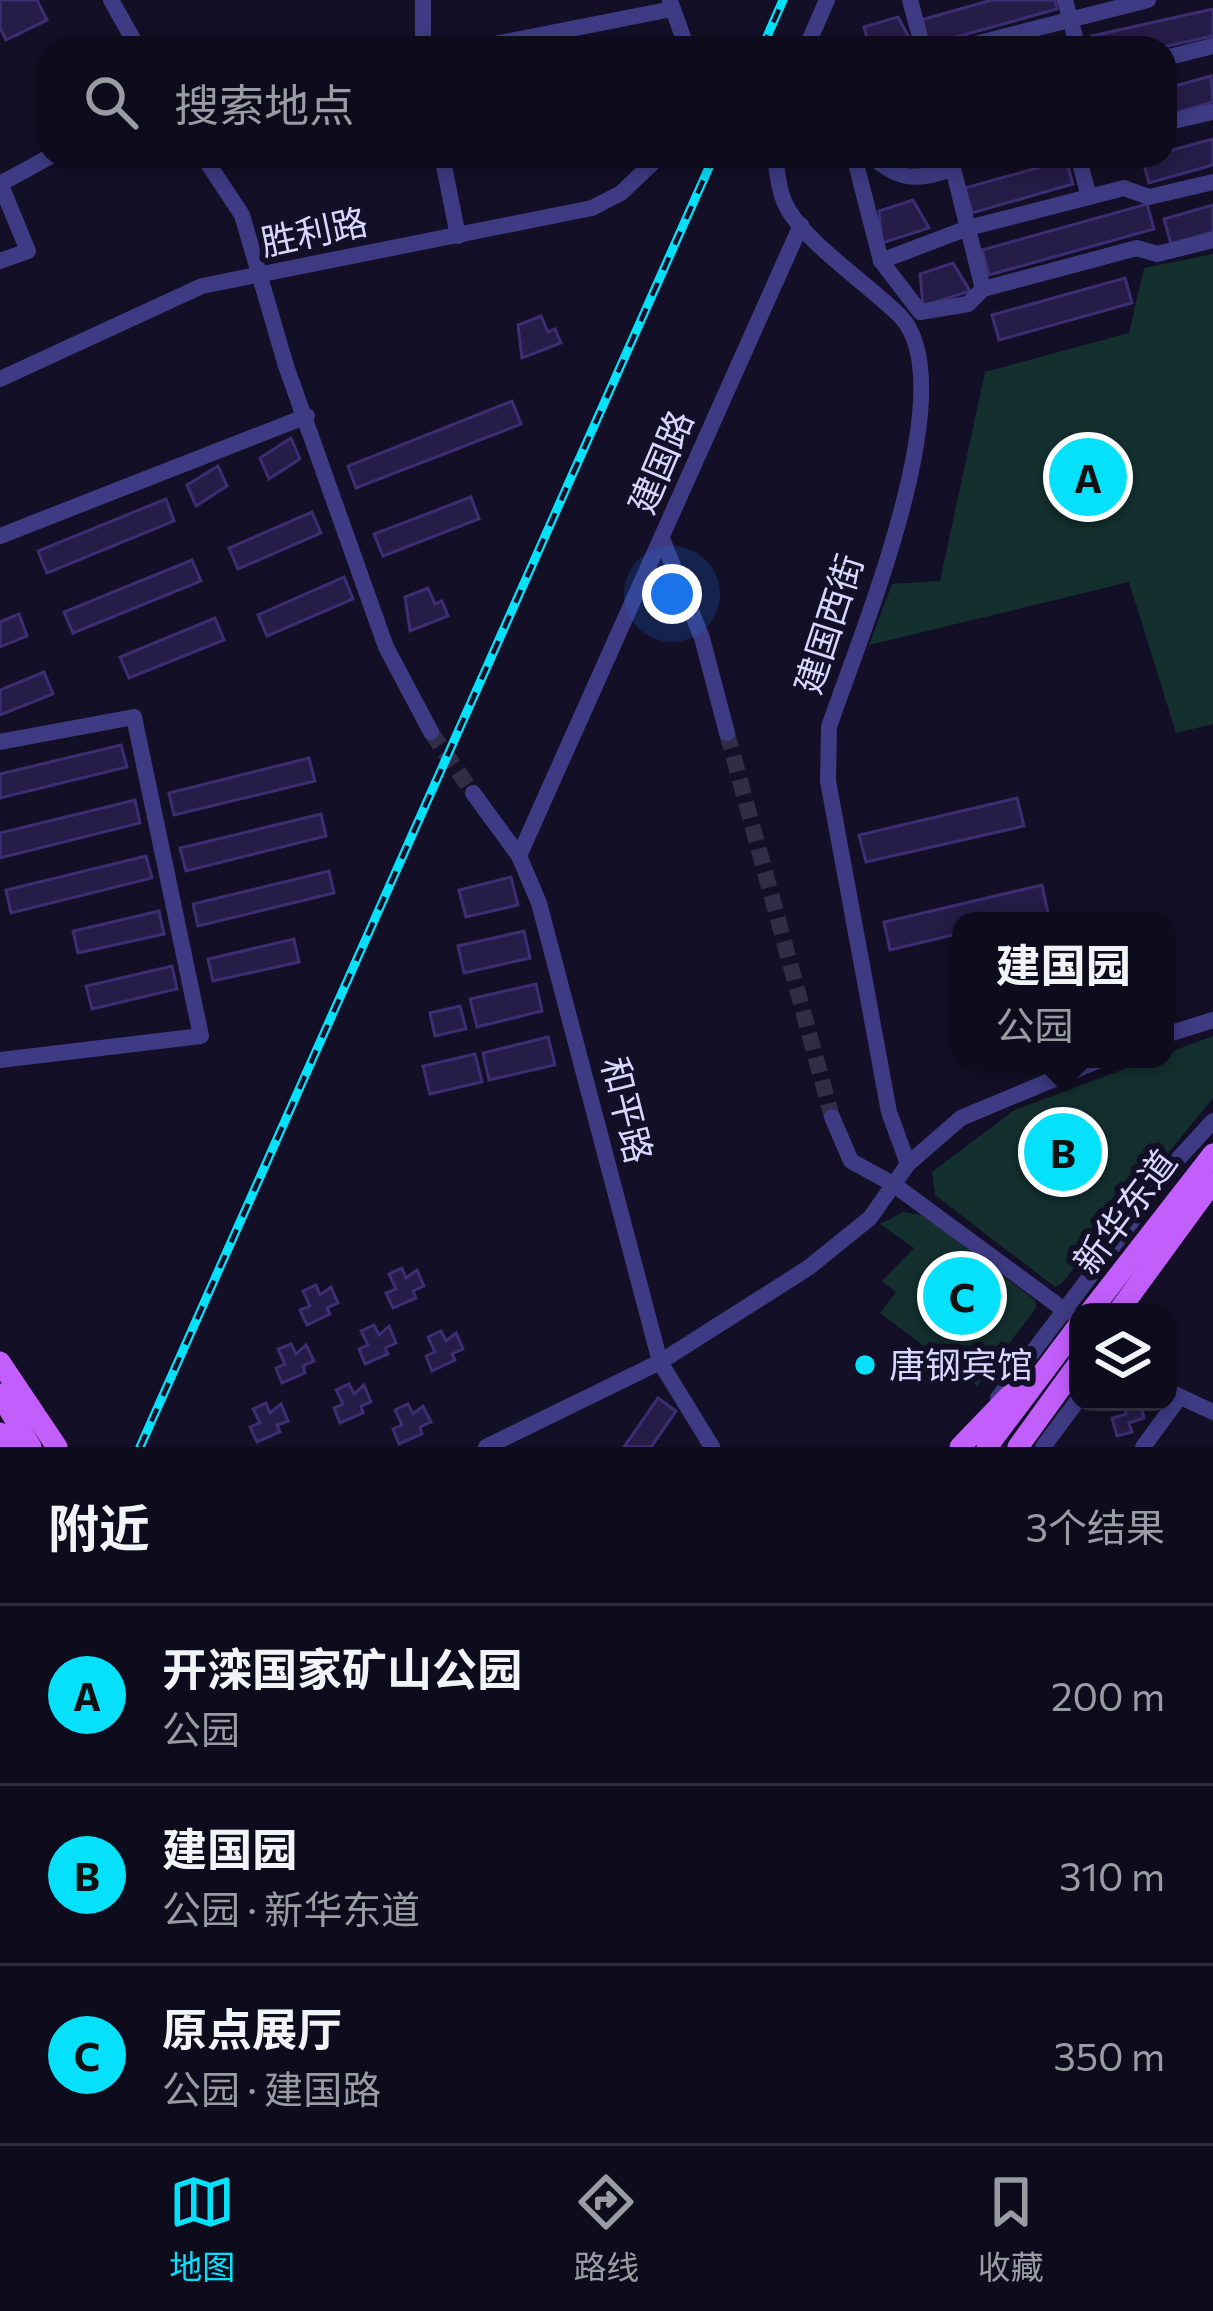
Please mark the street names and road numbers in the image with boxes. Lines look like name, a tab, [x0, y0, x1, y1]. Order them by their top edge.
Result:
street label: 胜利路	[256, 197, 371, 263]
street label: 建国路	[618, 403, 701, 520]
street label: 建国西街	[784, 548, 870, 699]
street label: 和平路	[595, 1052, 663, 1167]
street label: 新华东道	[1062, 1140, 1184, 1282]

